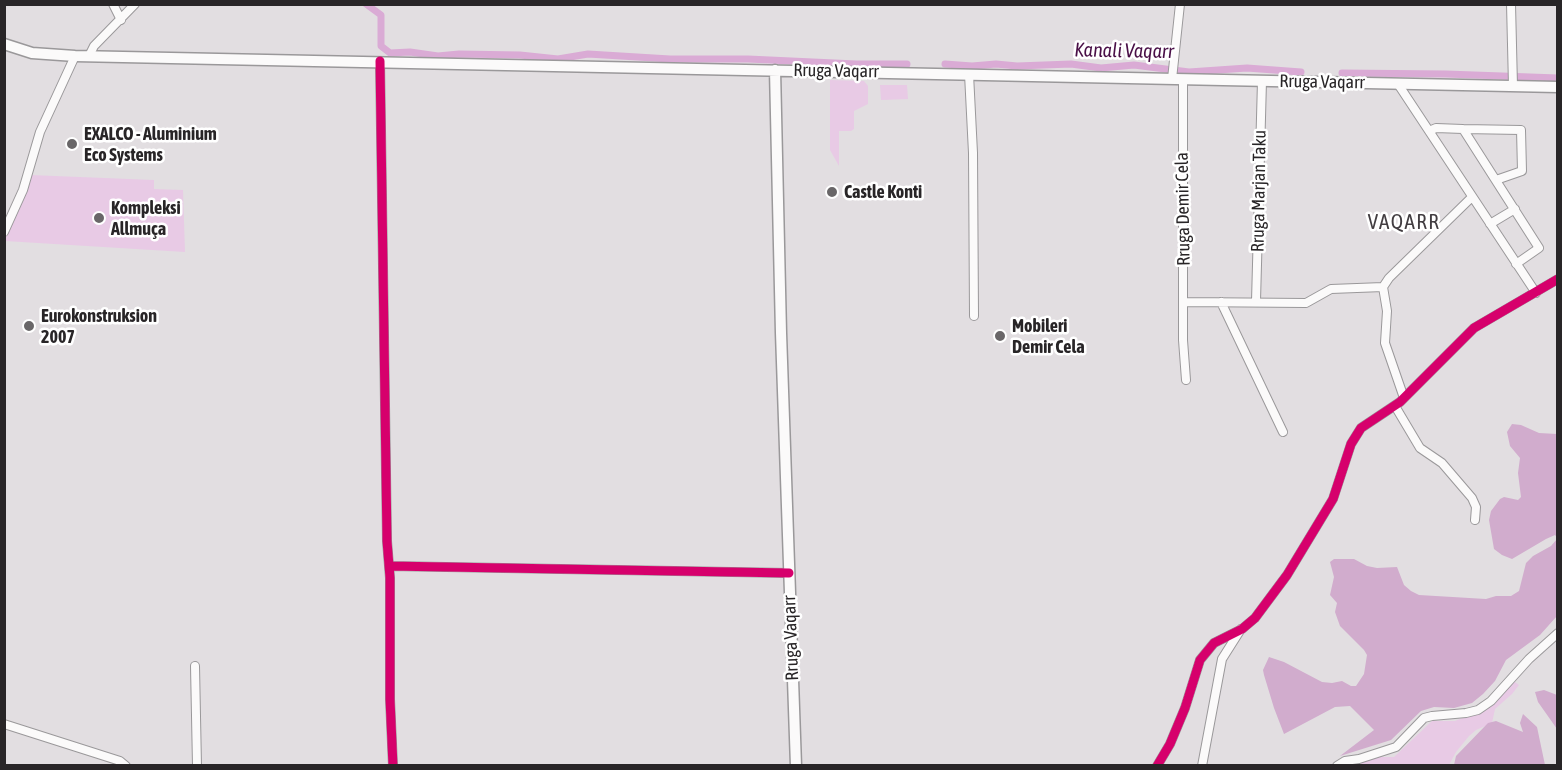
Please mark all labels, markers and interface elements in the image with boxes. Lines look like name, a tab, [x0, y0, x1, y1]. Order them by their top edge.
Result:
water label: Kanali Vaqarr	[1074, 38, 1174, 64]
street label: Rruga Vaqarr	[793, 59, 879, 83]
street label: Rruga Vaqarr	[1279, 70, 1365, 94]
place label: EXALCO - Aluminium Eco Systems	[84, 123, 217, 166]
street label: Rruga Marjan Taku	[1247, 130, 1271, 252]
marker: EXALCO - Aluminium Eco Systems	[65, 137, 79, 151]
street label: Rruga Demir Cela	[1171, 152, 1195, 266]
place label: Castle Konti	[844, 181, 922, 203]
marker: Castle Konti	[825, 185, 839, 199]
place label: Kompleksi Allmuça	[111, 197, 181, 240]
district label: VAQARR	[1368, 209, 1440, 235]
marker: Kompleksi Allmuça	[92, 211, 106, 225]
place label: Eurokonstruksion 2007	[41, 305, 157, 348]
place label: Mobileri Demir Cela	[1012, 315, 1085, 358]
marker: Eurokonstruksion 2007	[22, 319, 36, 333]
marker: Mobileri Demir Cela	[993, 329, 1007, 343]
street label: Rruga Vaqarr	[779, 595, 803, 681]

